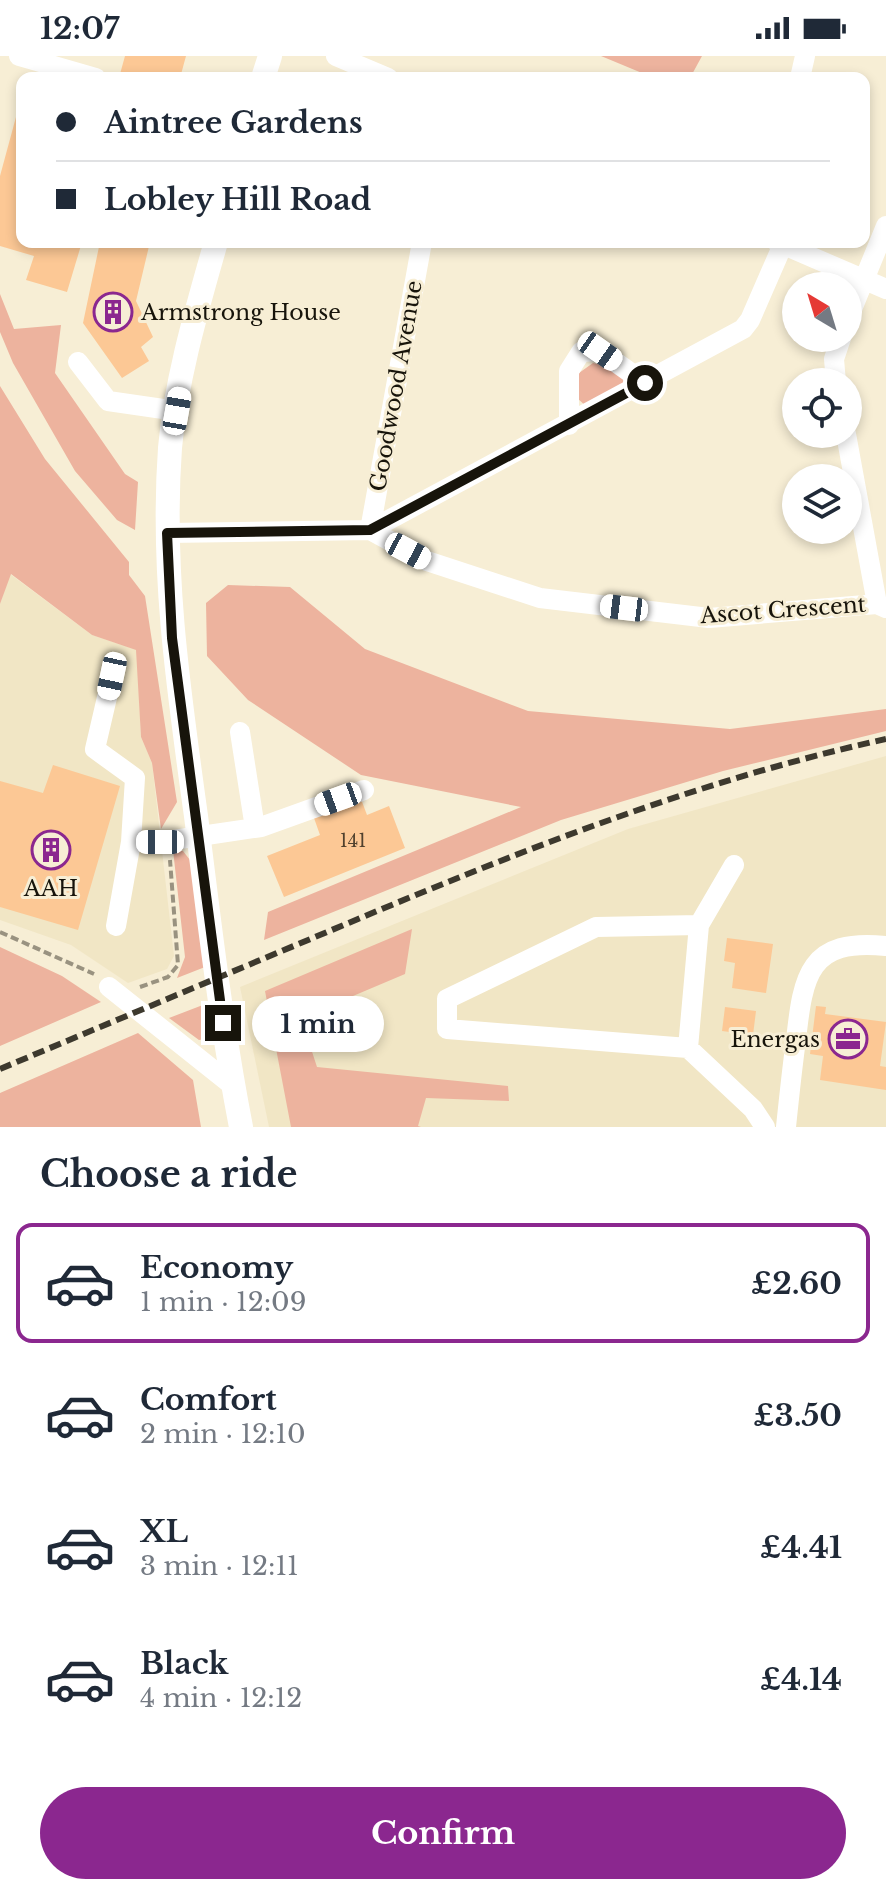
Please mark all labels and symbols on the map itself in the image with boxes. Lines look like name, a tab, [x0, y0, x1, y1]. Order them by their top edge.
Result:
north arrow	[782, 272, 862, 352]
street label: Goodwood Avenue	[364, 278, 428, 494]
building icon: Armstrong House	[92, 291, 134, 333]
place label: Armstrong House	[140, 299, 341, 326]
car	[573, 327, 627, 375]
route start	[627, 365, 663, 401]
car	[161, 385, 193, 437]
car	[381, 529, 435, 573]
street label: Ascot Crescent	[698, 591, 867, 629]
car	[599, 593, 649, 623]
car	[95, 650, 129, 702]
car	[311, 780, 365, 818]
building icon: AAH	[30, 829, 72, 871]
car	[136, 830, 184, 854]
house number: 141	[340, 830, 366, 852]
place label: AAH	[23, 875, 78, 902]
callout: 1 min	[251, 995, 383, 1051]
route end	[205, 1005, 241, 1041]
office icon: Energas	[827, 1018, 869, 1060]
place label: Energas	[730, 1026, 820, 1053]

